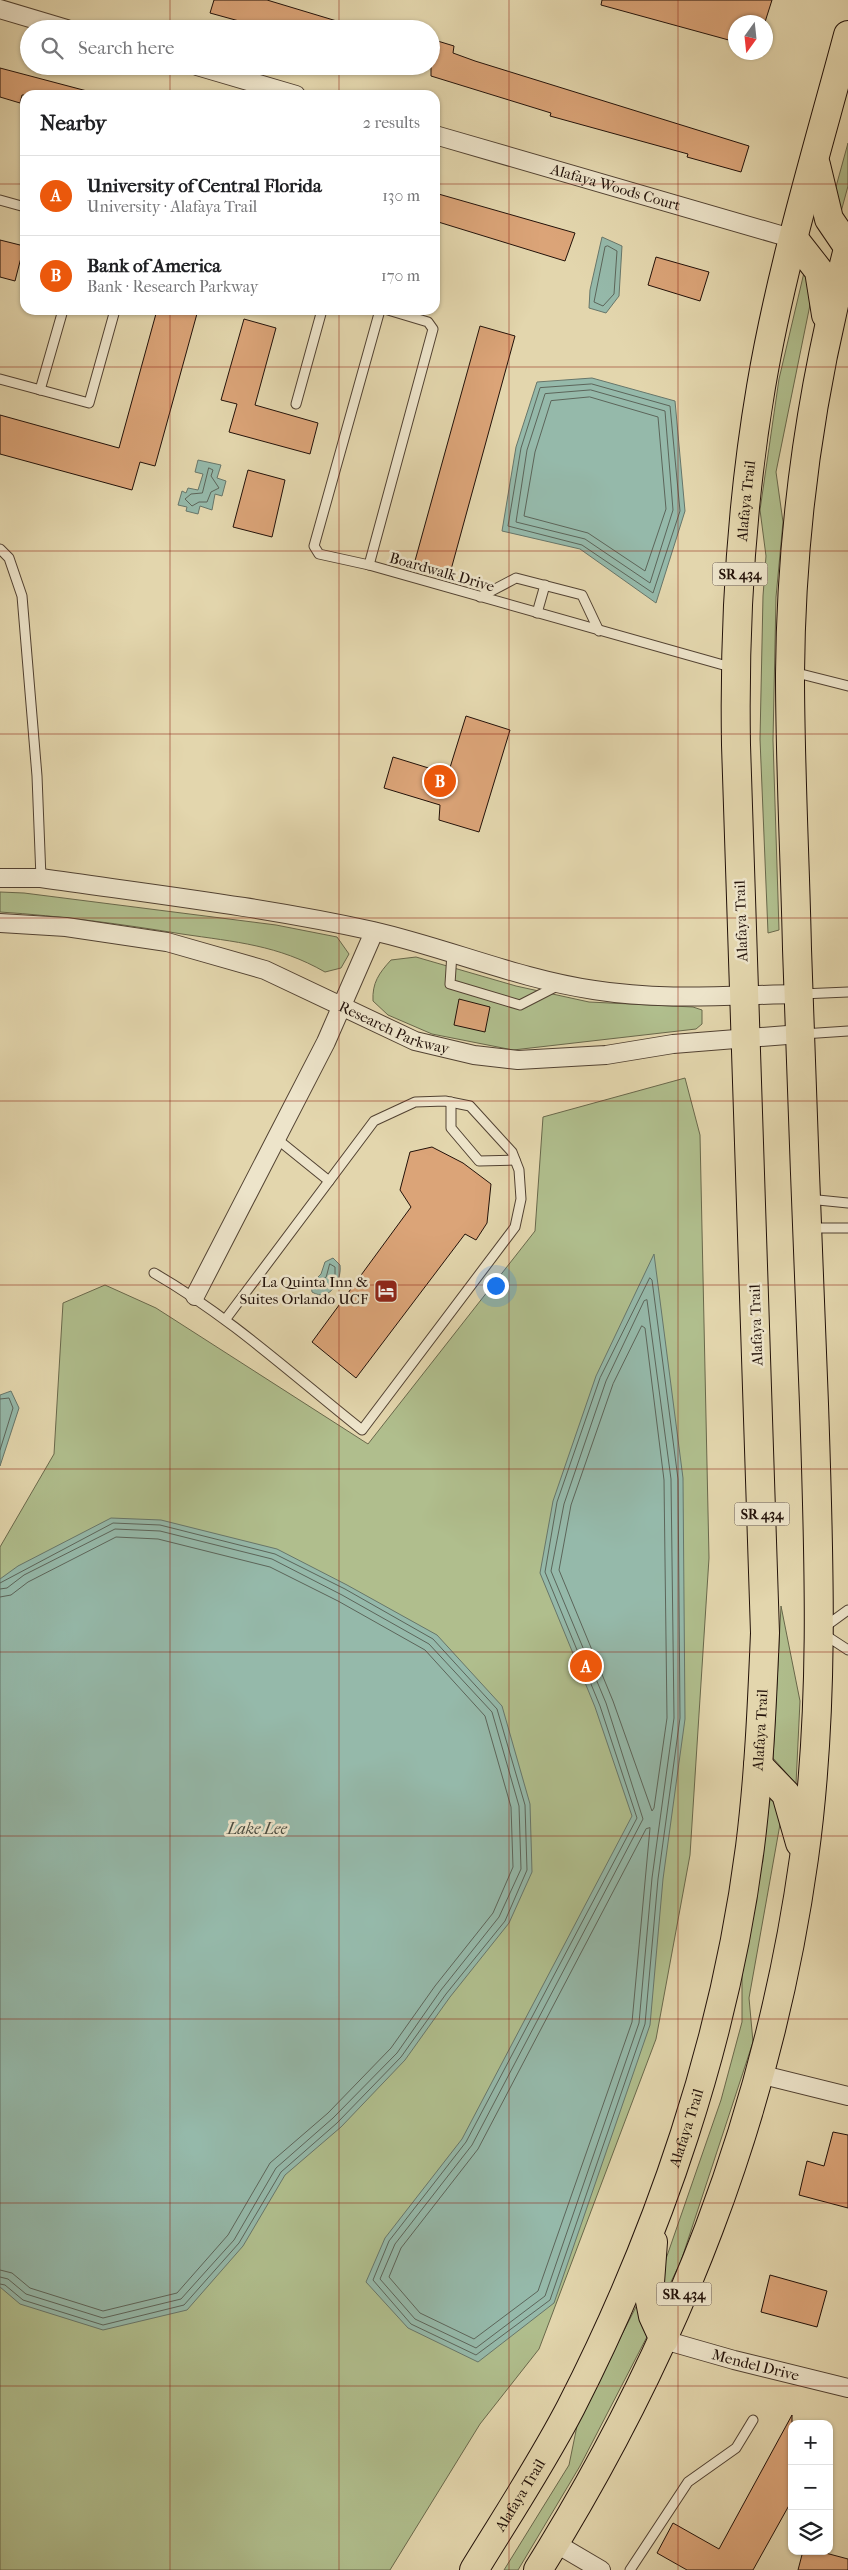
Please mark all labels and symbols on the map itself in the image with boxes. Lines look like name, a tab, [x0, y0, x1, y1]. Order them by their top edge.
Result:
north arrow	[728, 15, 773, 60]
street label: Alafaya Woods Court	[548, 160, 683, 215]
street label: Alafaya Trail	[733, 459, 759, 543]
street label: Boardwalk Drive	[387, 548, 497, 596]
road number: SR 434	[712, 562, 768, 586]
pin: B	[424, 762, 456, 800]
street label: Alafaya Trail	[731, 880, 751, 963]
street label: Research Parkway	[336, 997, 452, 1058]
place label: La Quinta Inn & Suites Orlando UCF	[239, 1273, 368, 1308]
your location	[483, 1273, 509, 1299]
hotel icon: La Quinta Inn & Suites Orlando UCF	[373, 1278, 399, 1304]
street label: Alafaya Trail	[746, 1284, 766, 1367]
road number: SR 434	[734, 1502, 790, 1526]
pin: A	[570, 1647, 602, 1685]
street label: Alafaya Trail	[749, 1689, 772, 1772]
water label: Lake Lee	[226, 1819, 287, 1838]
street label: Alafaya Trail	[665, 2087, 707, 2171]
road number: SR 434	[656, 2282, 712, 2306]
street label: Mendel Drive	[710, 2345, 802, 2385]
street label: Alafaya Trail	[491, 2456, 549, 2535]

